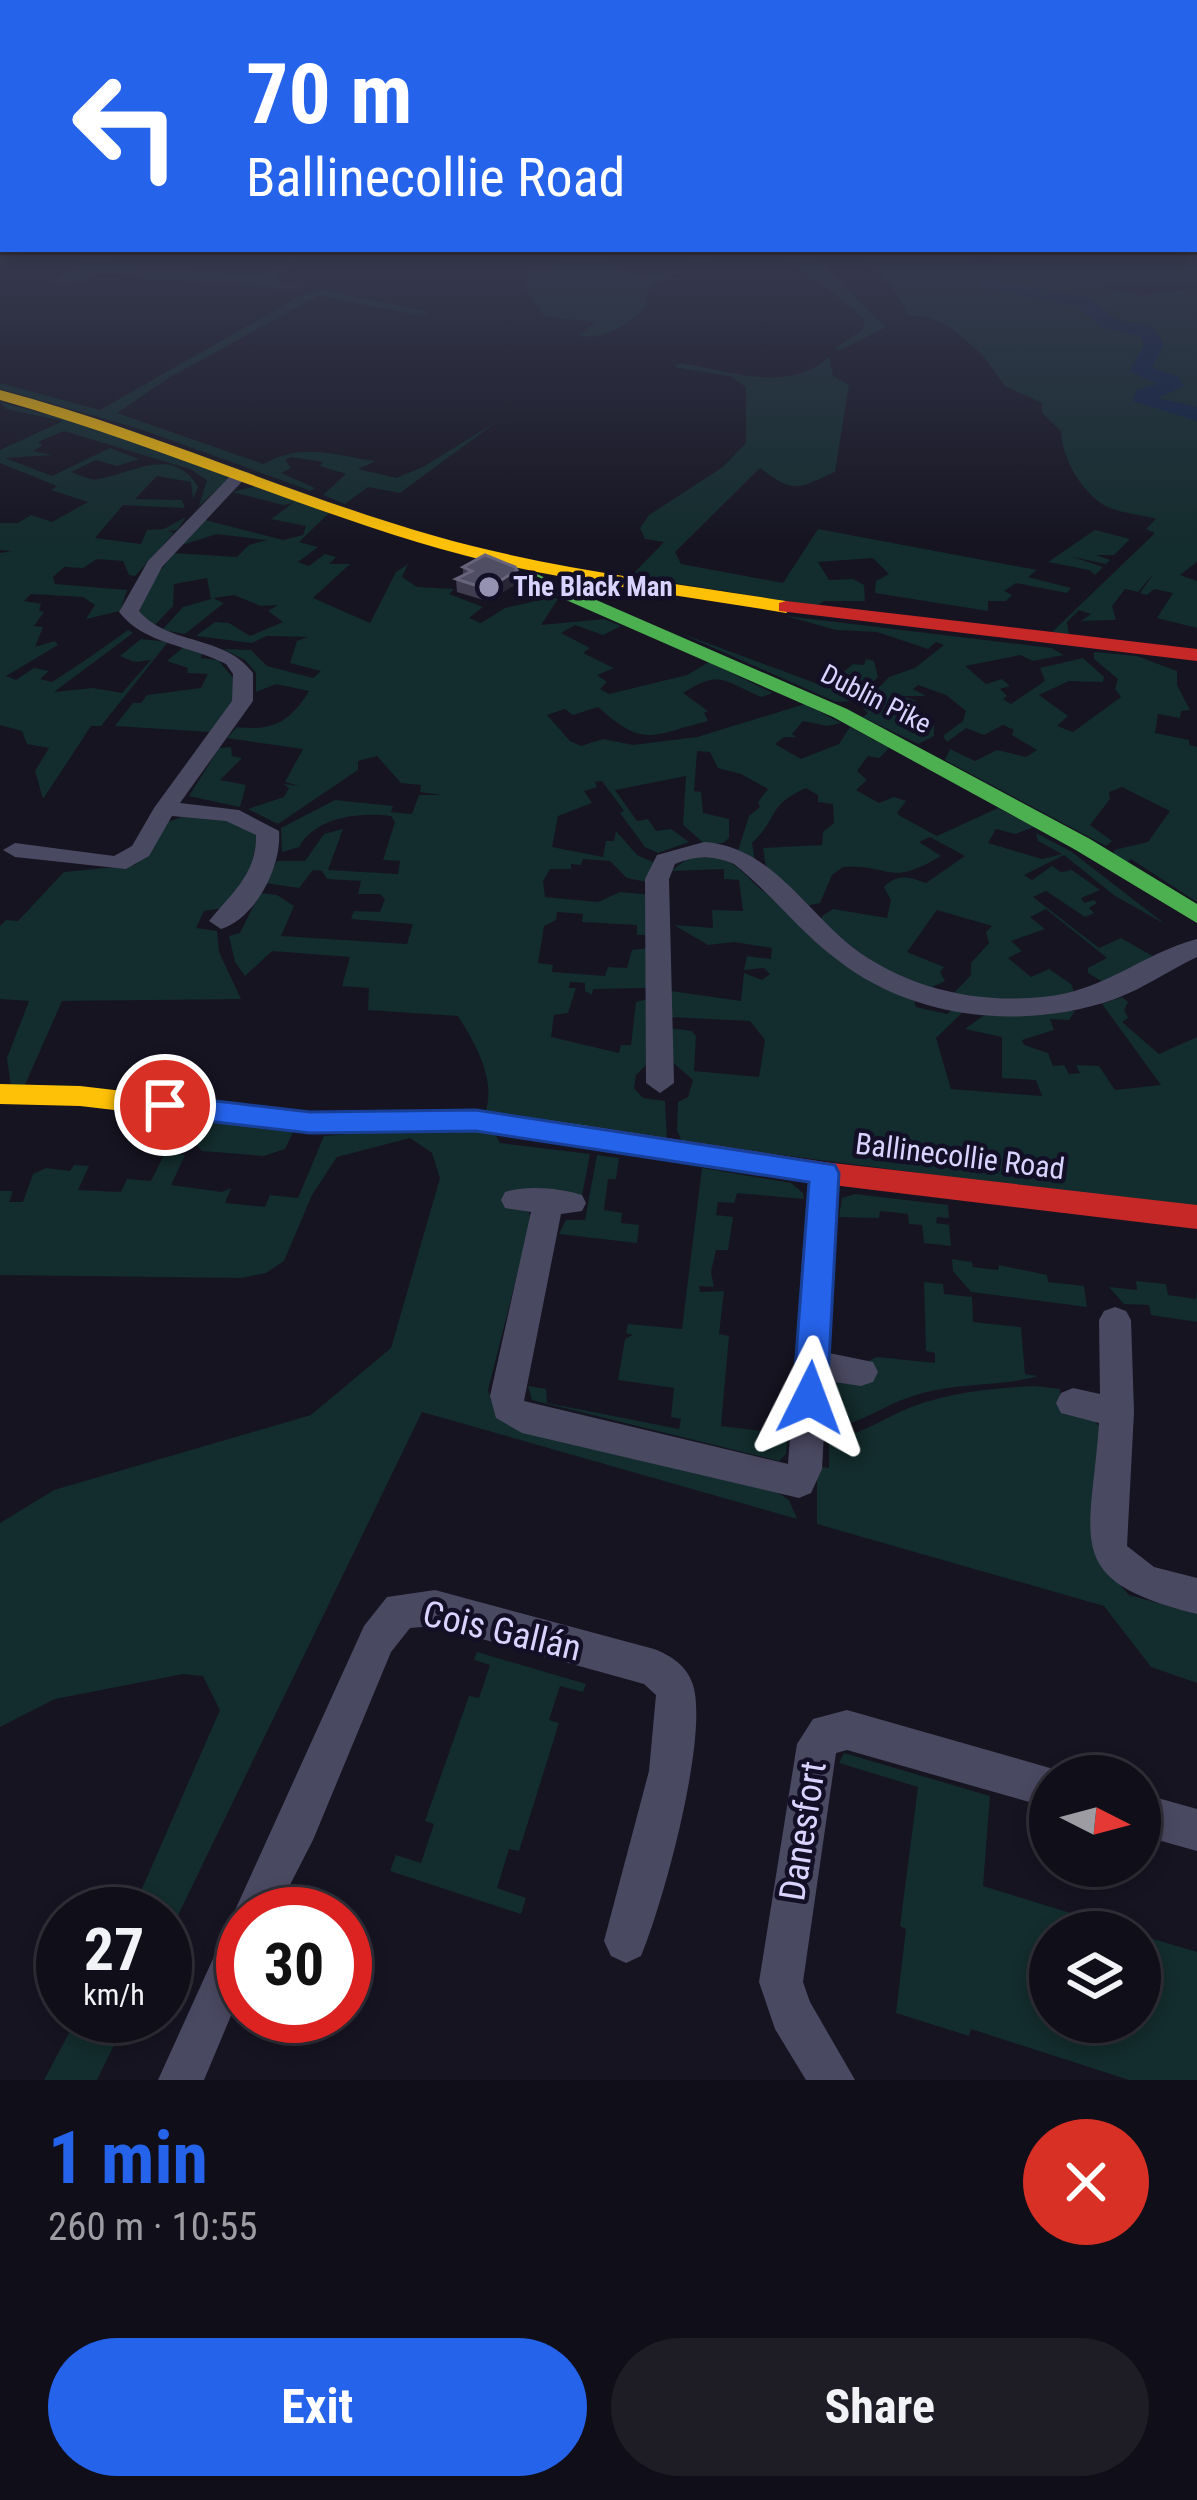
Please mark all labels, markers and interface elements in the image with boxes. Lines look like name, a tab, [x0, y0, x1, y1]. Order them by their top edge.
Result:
text: 70 m	[246, 45, 413, 144]
icon: left	[48, 48, 204, 204]
text: Ballinecollie Road	[246, 146, 625, 209]
place label: The Black Man	[513, 571, 673, 603]
marker: The Black Man	[476, 574, 502, 600]
street label: Dublin Pike	[816, 658, 936, 740]
pin	[114, 1054, 216, 1156]
icon: arrive	[132, 1072, 198, 1138]
street label: Ballinecollie Road	[853, 1126, 1067, 1186]
position arrow	[747, 1335, 873, 1461]
street label: Cois Gallán	[419, 1592, 585, 1670]
north arrow	[1029, 1755, 1161, 1887]
map controls	[1029, 1755, 1161, 2043]
street label: Danesfort	[771, 1758, 835, 1904]
speed limit sign: 30	[216, 1887, 372, 2043]
button: layers	[1029, 1911, 1161, 2043]
text: 27	[84, 1914, 144, 1985]
text: km/h	[83, 1977, 145, 2012]
text: 1 min	[48, 2116, 208, 2201]
button: close	[1023, 2119, 1149, 2245]
text: 260 m · 10:55	[48, 2204, 258, 2250]
button: Exit	[48, 2338, 587, 2476]
button: Share	[611, 2338, 1149, 2476]

